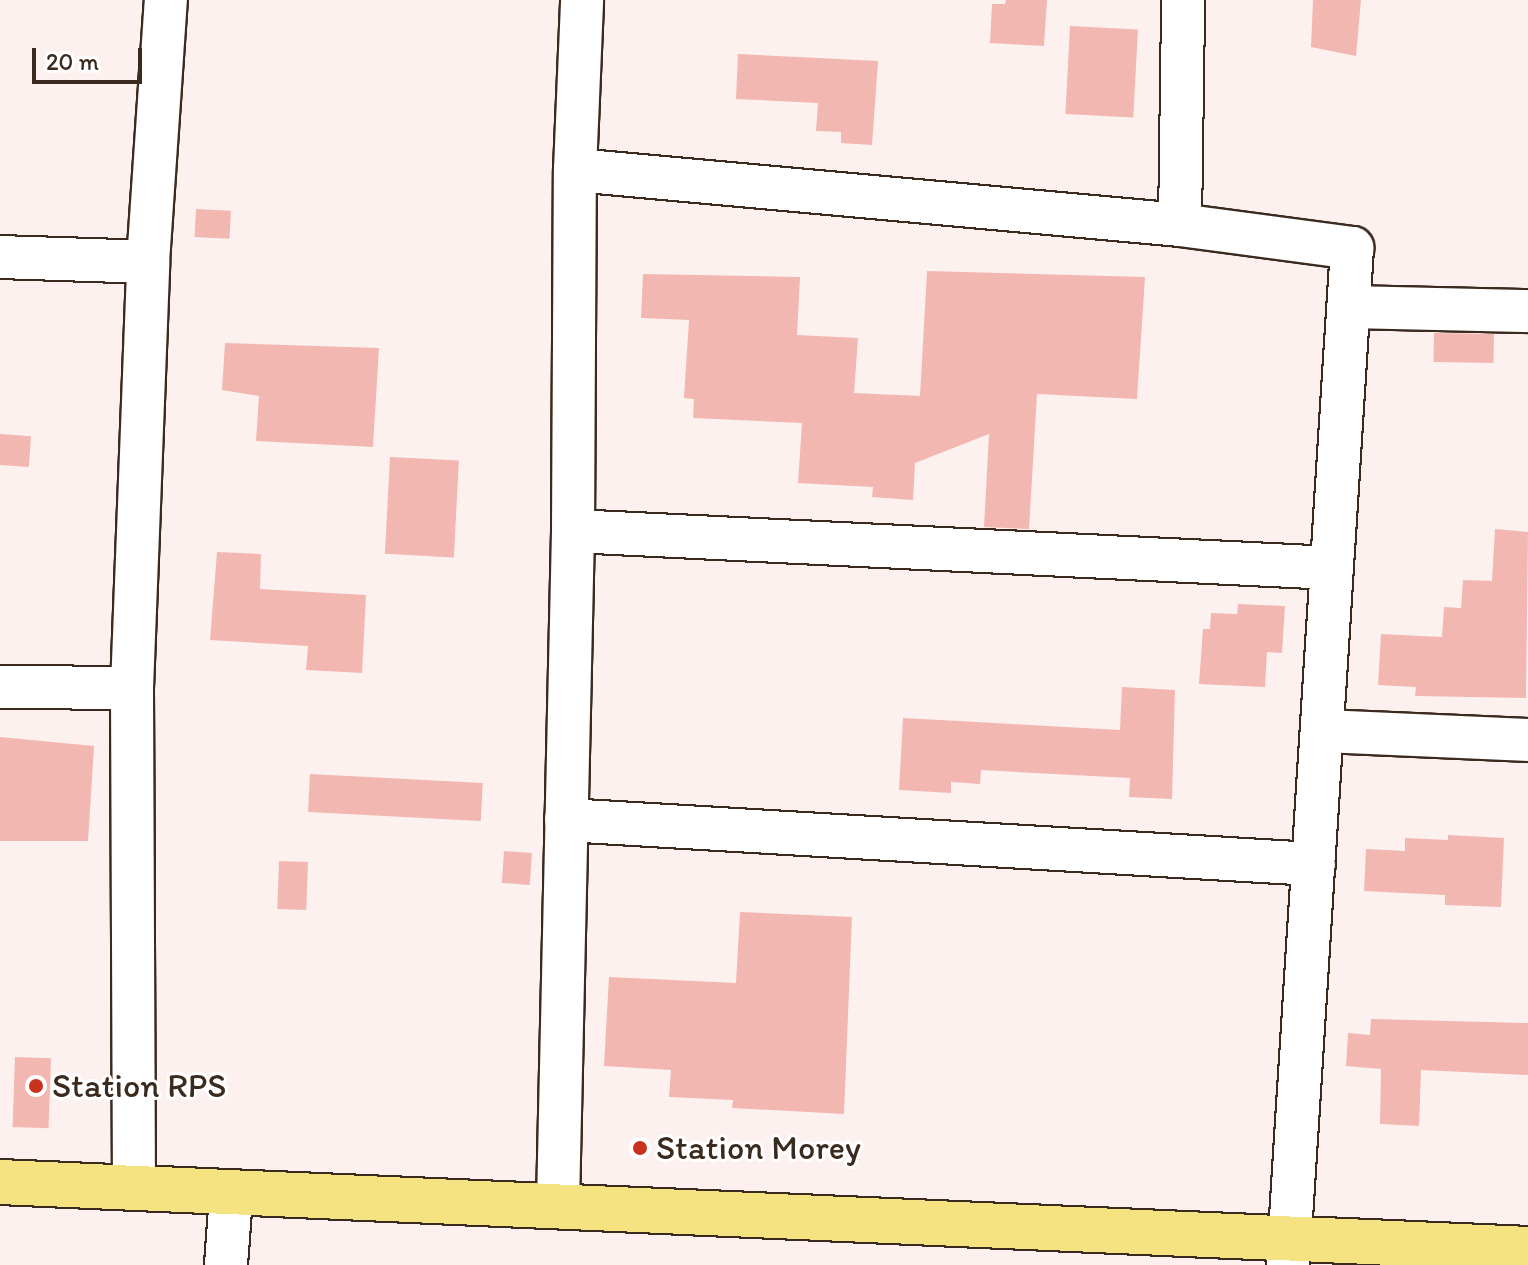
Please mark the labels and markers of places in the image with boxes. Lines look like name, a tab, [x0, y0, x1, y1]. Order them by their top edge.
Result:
place label: Station RPS	[52, 1066, 226, 1106]
marker: Station RPS	[27, 1077, 45, 1095]
place label: Station Morey	[656, 1128, 861, 1168]
marker: Station Morey	[631, 1139, 649, 1157]

